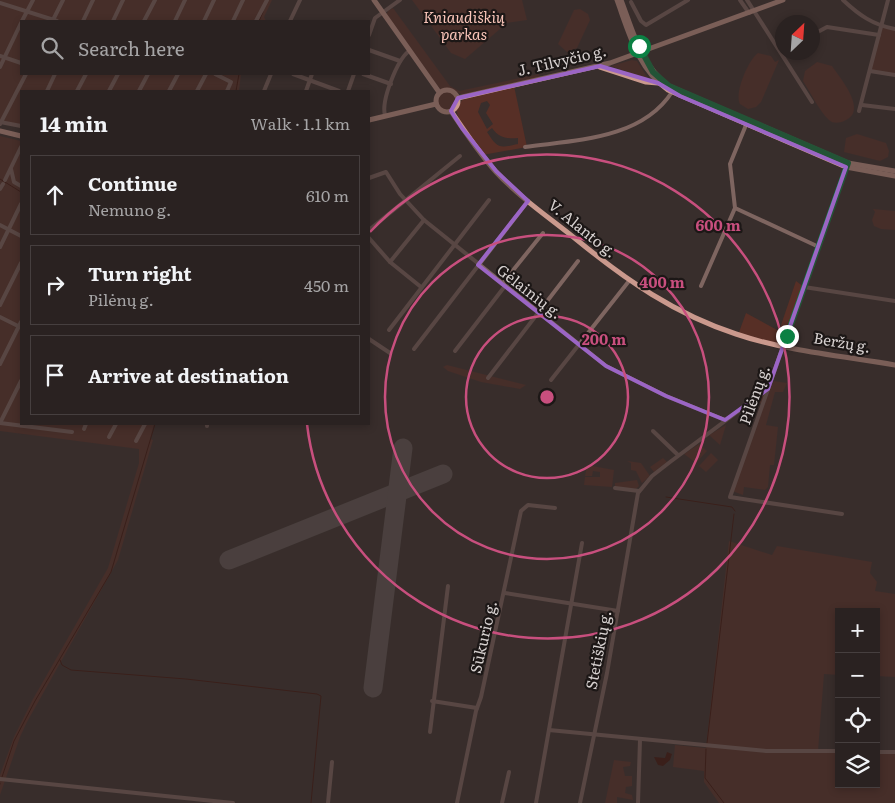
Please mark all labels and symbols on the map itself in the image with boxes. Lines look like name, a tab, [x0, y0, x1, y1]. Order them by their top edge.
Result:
park label: Kniaudiškių parkas	[423, 5, 505, 45]
north arrow	[775, 15, 820, 60]
route start	[628, 35, 651, 58]
street label: J. Tilvyčio g.	[515, 38, 608, 81]
street label: V. Alanto g.	[544, 193, 622, 263]
text: 600 m	[695, 213, 741, 236]
street label: Gėlainių g.	[492, 258, 568, 324]
text: 400 m	[639, 270, 685, 293]
route end	[776, 325, 799, 348]
street label: Beržų g.	[812, 325, 873, 358]
text: 200 m	[582, 327, 626, 350]
street label: Pilėnų g.	[732, 362, 775, 427]
centre of rings	[538, 388, 556, 406]
street label: Sūkurio g.	[463, 598, 502, 675]
street label: Stetiškių g.	[579, 608, 616, 691]

